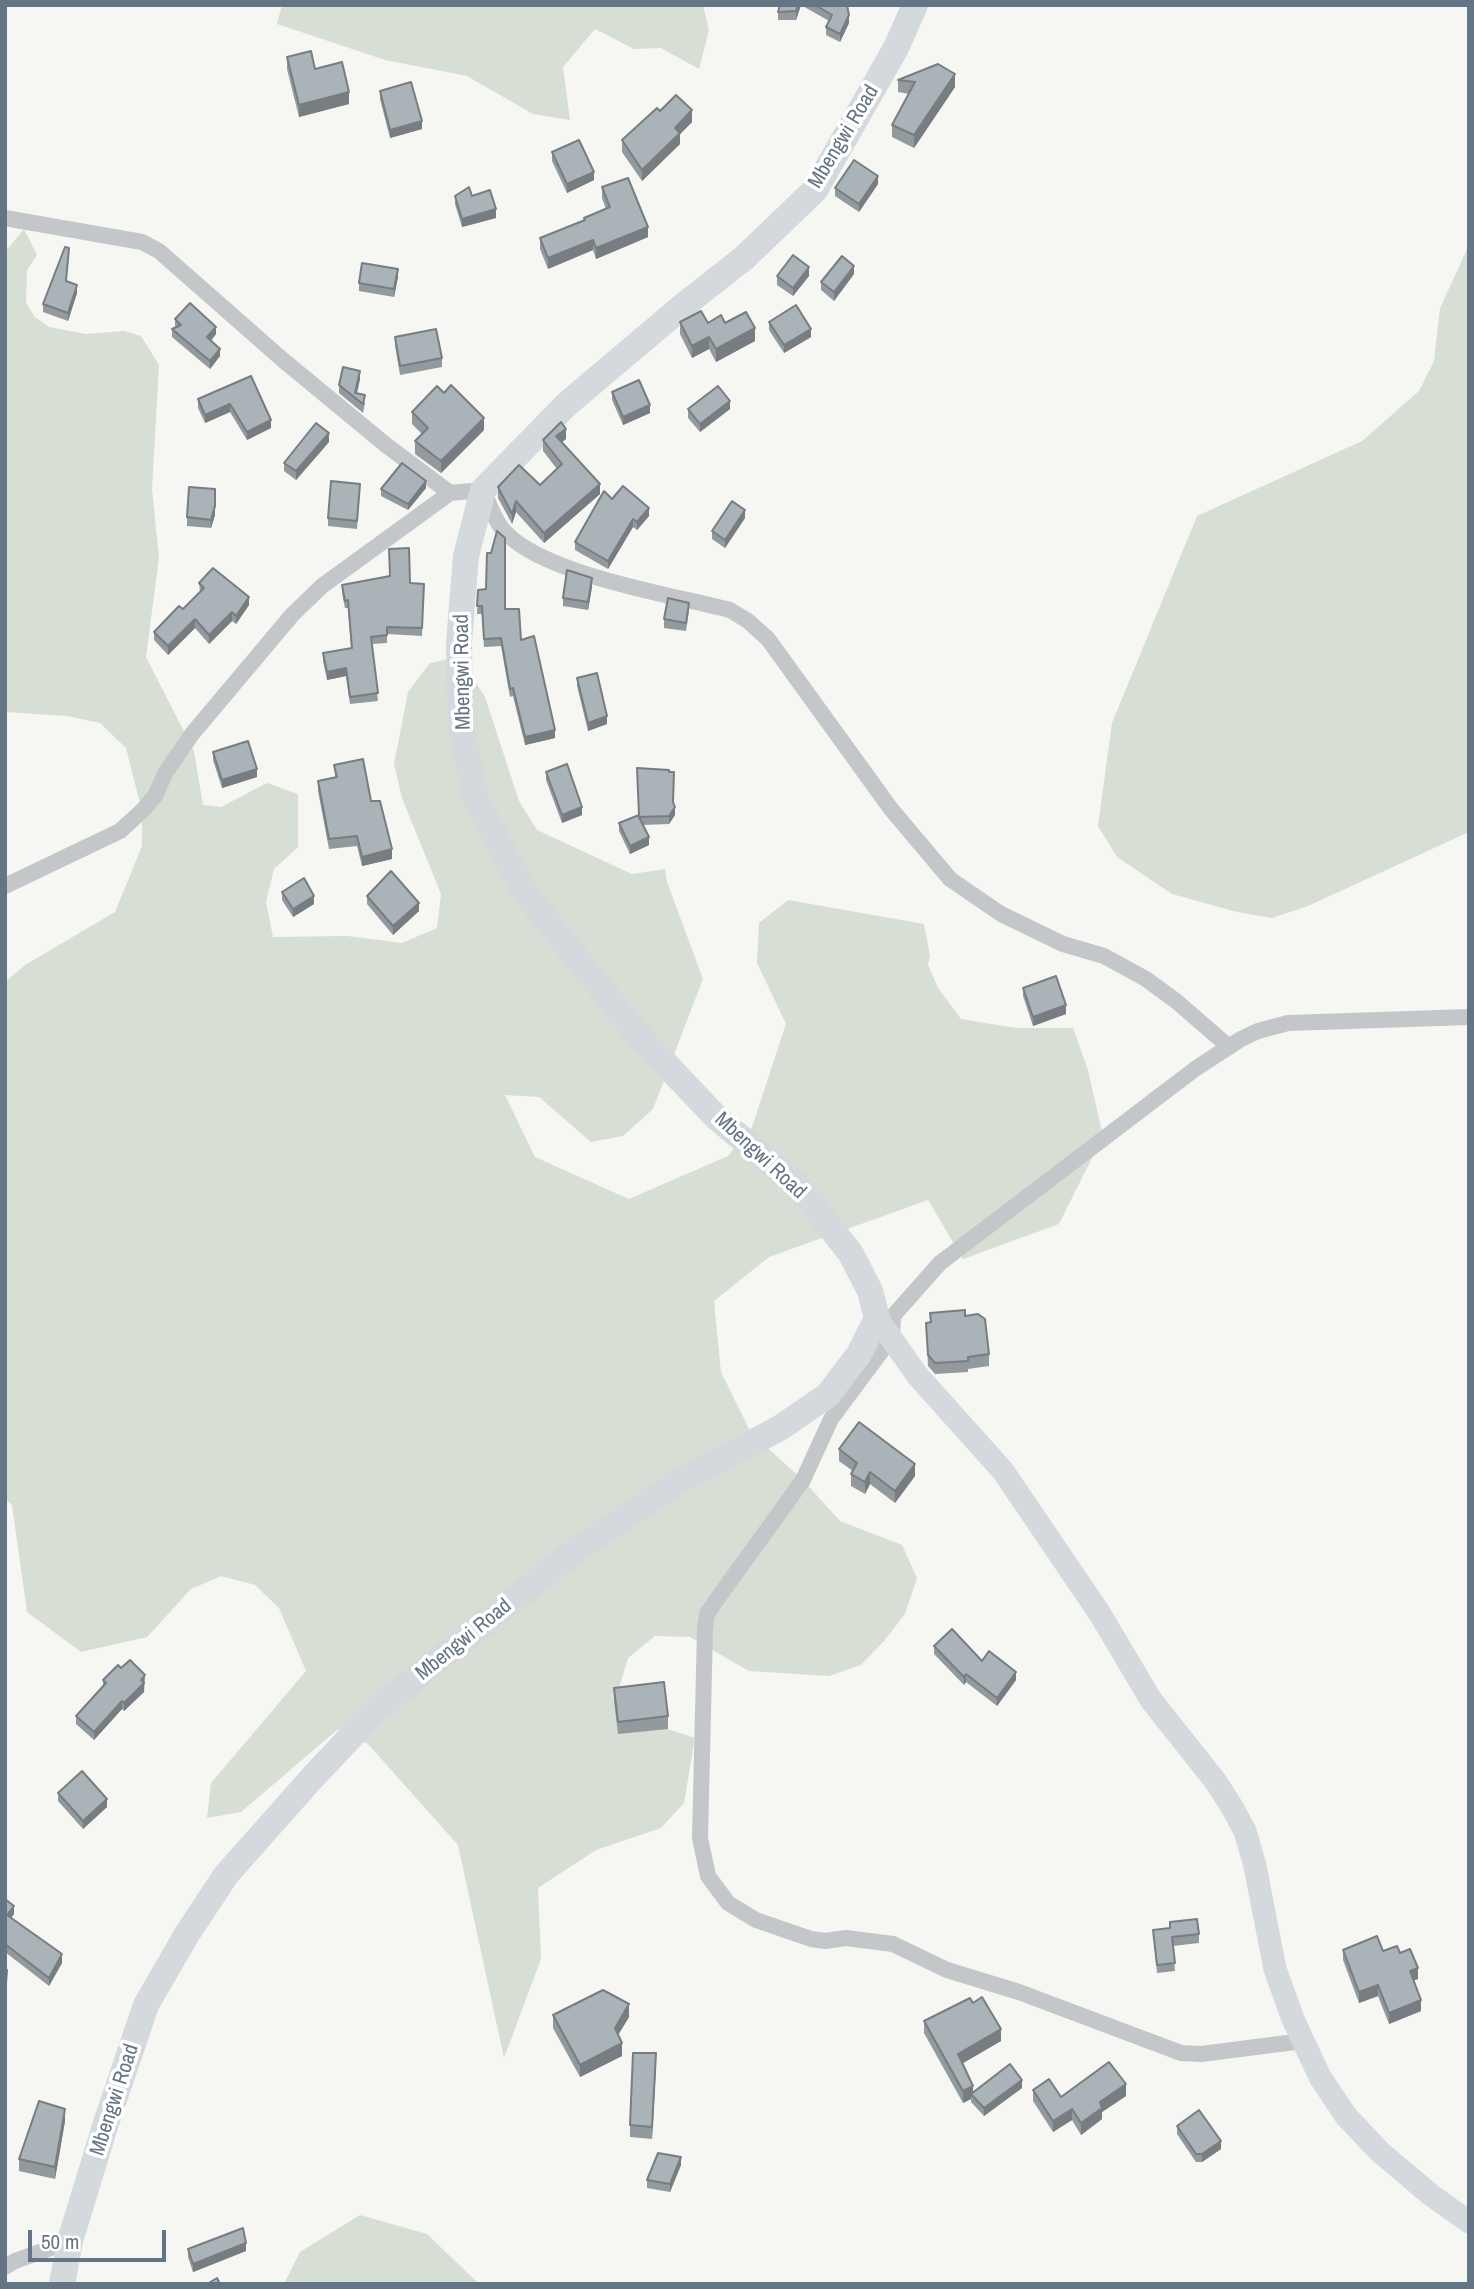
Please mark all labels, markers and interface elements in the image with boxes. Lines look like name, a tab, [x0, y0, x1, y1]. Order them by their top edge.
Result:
street label: Mbengwi Road	[803, 81, 885, 193]
street label: Mbengwi Road	[449, 614, 477, 730]
street label: Mbengwi Road	[709, 1107, 811, 1205]
street label: Mbengwi Road	[411, 1594, 517, 1686]
street label: Mbengwi Road	[85, 2041, 145, 2159]
scale bar	[32, 2216, 170, 2260]
text: 50 m	[41, 2227, 79, 2256]

